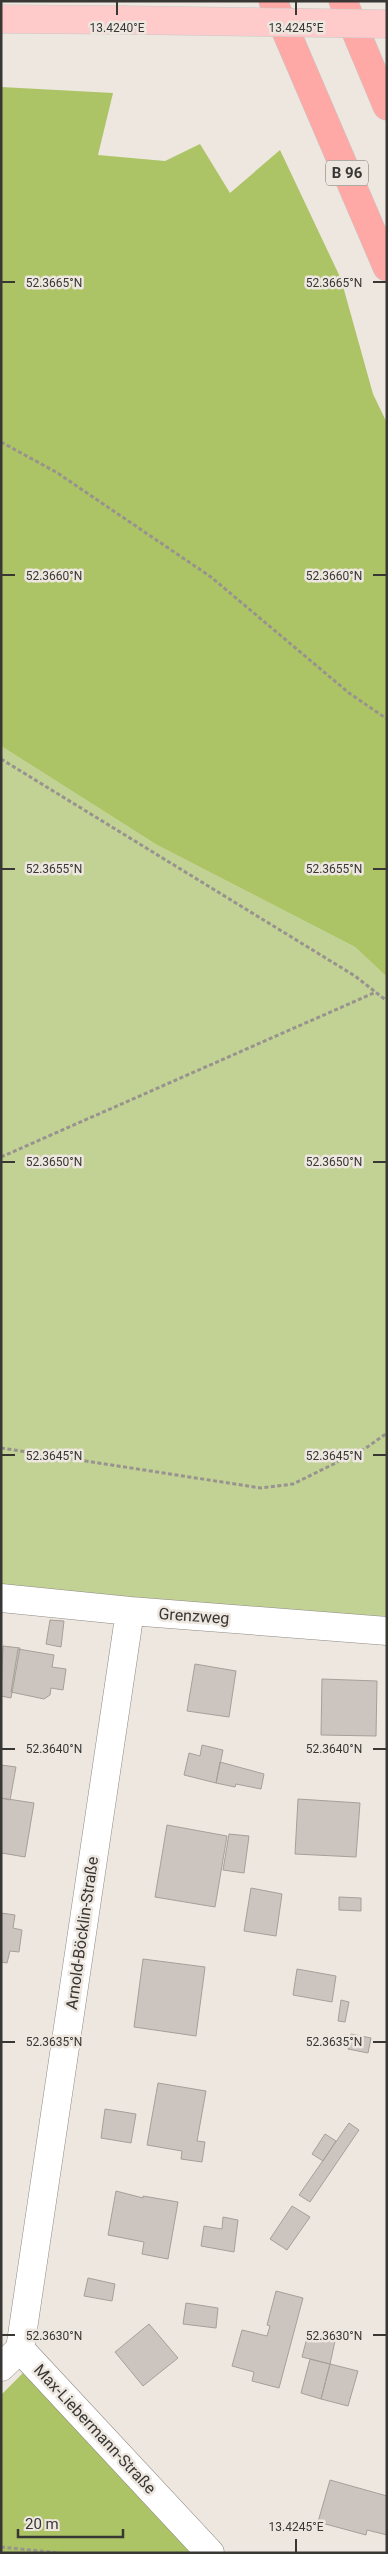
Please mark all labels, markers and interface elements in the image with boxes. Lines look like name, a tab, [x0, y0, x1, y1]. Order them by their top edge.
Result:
text: 13.4240°E	[90, 21, 145, 35]
text: 13.4245°E	[269, 21, 324, 35]
road number: B 96	[326, 160, 368, 186]
text: 52.3665°N	[26, 276, 82, 290]
text: 52.3665°N	[306, 276, 362, 290]
text: 52.3660°N	[26, 569, 82, 583]
text: 52.3660°N	[306, 569, 362, 583]
text: 52.3655°N	[26, 862, 82, 876]
text: 52.3655°N	[306, 862, 362, 876]
text: 52.3650°N	[26, 1155, 82, 1169]
text: 52.3650°N	[306, 1155, 362, 1169]
text: 52.3645°N	[26, 1449, 82, 1463]
text: 52.3645°N	[306, 1449, 362, 1463]
street label: Grenzweg	[158, 1604, 230, 1628]
text: 52.3640°N	[26, 1742, 82, 1756]
text: 52.3640°N	[306, 1742, 362, 1756]
street label: Arnold-Böcklin-Straße	[62, 1855, 102, 2011]
text: 52.3635°N	[26, 2035, 82, 2049]
text: 52.3635°N	[306, 2035, 362, 2049]
text: 52.3630°N	[26, 2329, 82, 2343]
text: 52.3630°N	[306, 2329, 362, 2343]
street label: Max-Liebermann-Straße	[30, 2360, 160, 2498]
scale bar	[18, 2506, 122, 2538]
text: 20 m	[25, 2515, 59, 2533]
text: 13.4245°E	[269, 2520, 324, 2534]

